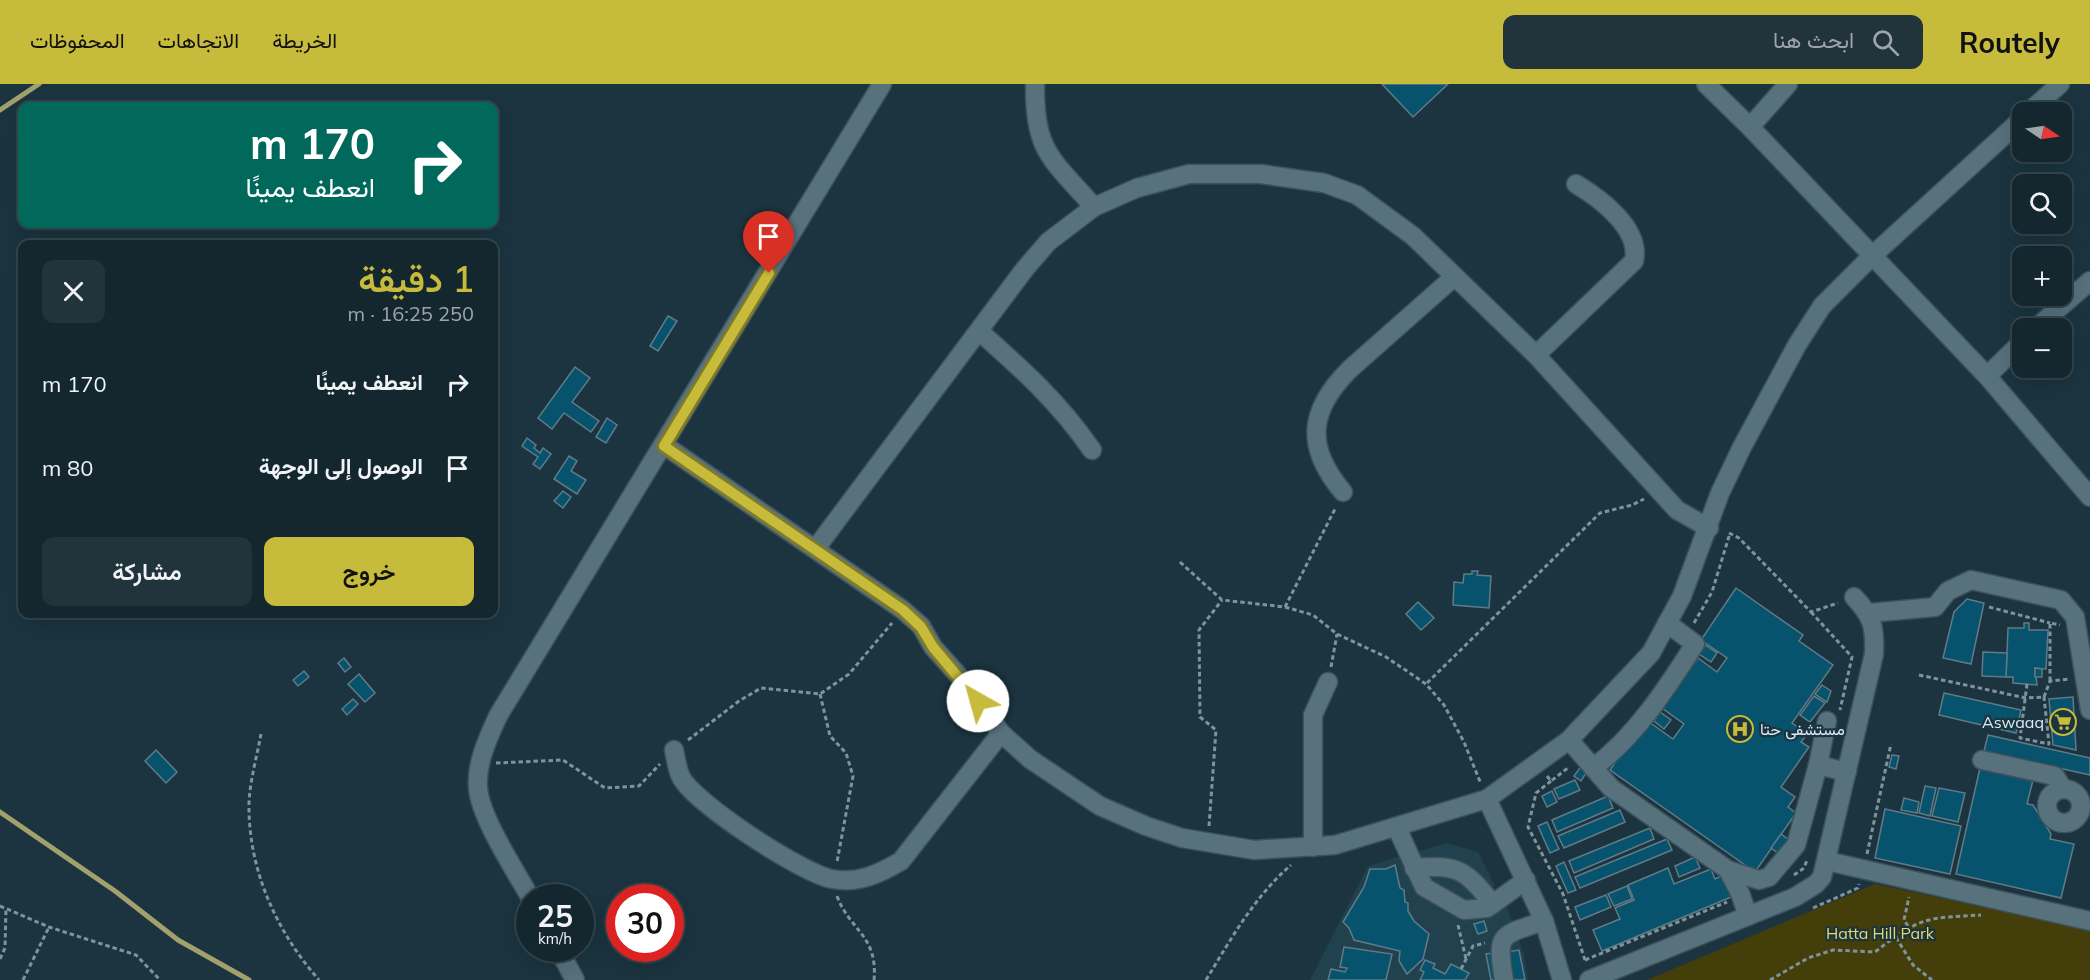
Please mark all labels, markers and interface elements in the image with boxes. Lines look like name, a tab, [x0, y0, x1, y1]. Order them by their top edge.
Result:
search box	[1503, 15, 1923, 69]
text: Routely	[1959, 25, 2060, 60]
text: ابحث هنا	[1773, 26, 1854, 54]
icon: search	[1869, 26, 1902, 59]
text: المحفوظات	[30, 27, 125, 53]
text: الاتجاهات	[158, 27, 239, 53]
text: الخريطة	[272, 27, 337, 53]
north arrow	[2012, 102, 2072, 162]
map controls	[2012, 102, 2072, 378]
text: 170 m	[250, 117, 375, 170]
icon: right	[396, 126, 474, 204]
text: انعطف يمينًا	[245, 170, 375, 204]
button: search	[2012, 174, 2072, 234]
pin	[743, 211, 794, 273]
icon: arrive	[752, 220, 785, 253]
button: +	[2012, 246, 2072, 306]
text: 1 دقيقة	[358, 256, 474, 301]
button: close	[42, 260, 105, 323]
text: 250 m · 16:25	[348, 301, 474, 326]
button: −	[2012, 318, 2072, 378]
text: انعطف يمينًا	[316, 368, 423, 396]
icon: right	[441, 368, 474, 401]
text: 170 m	[42, 370, 107, 398]
text: الوصول إلى الوجهة	[259, 452, 423, 480]
icon: arrive	[441, 452, 474, 485]
text: 80 m	[42, 454, 93, 482]
button: مشاركة	[42, 537, 252, 606]
button: خروج	[264, 537, 474, 606]
position arrow	[946, 669, 1010, 733]
supermarket icon: Aswaaq	[2048, 707, 2078, 737]
place label: Aswaaq	[1982, 712, 2044, 732]
hospital icon: مستشفى حتا	[1725, 714, 1755, 744]
place label: مستشفى حتا	[1760, 719, 1845, 740]
speed limit sign: 30	[606, 884, 684, 962]
text: 25	[537, 897, 573, 935]
park label: Hatta Hill Park	[1826, 923, 1935, 943]
text: km/h	[538, 929, 572, 948]

